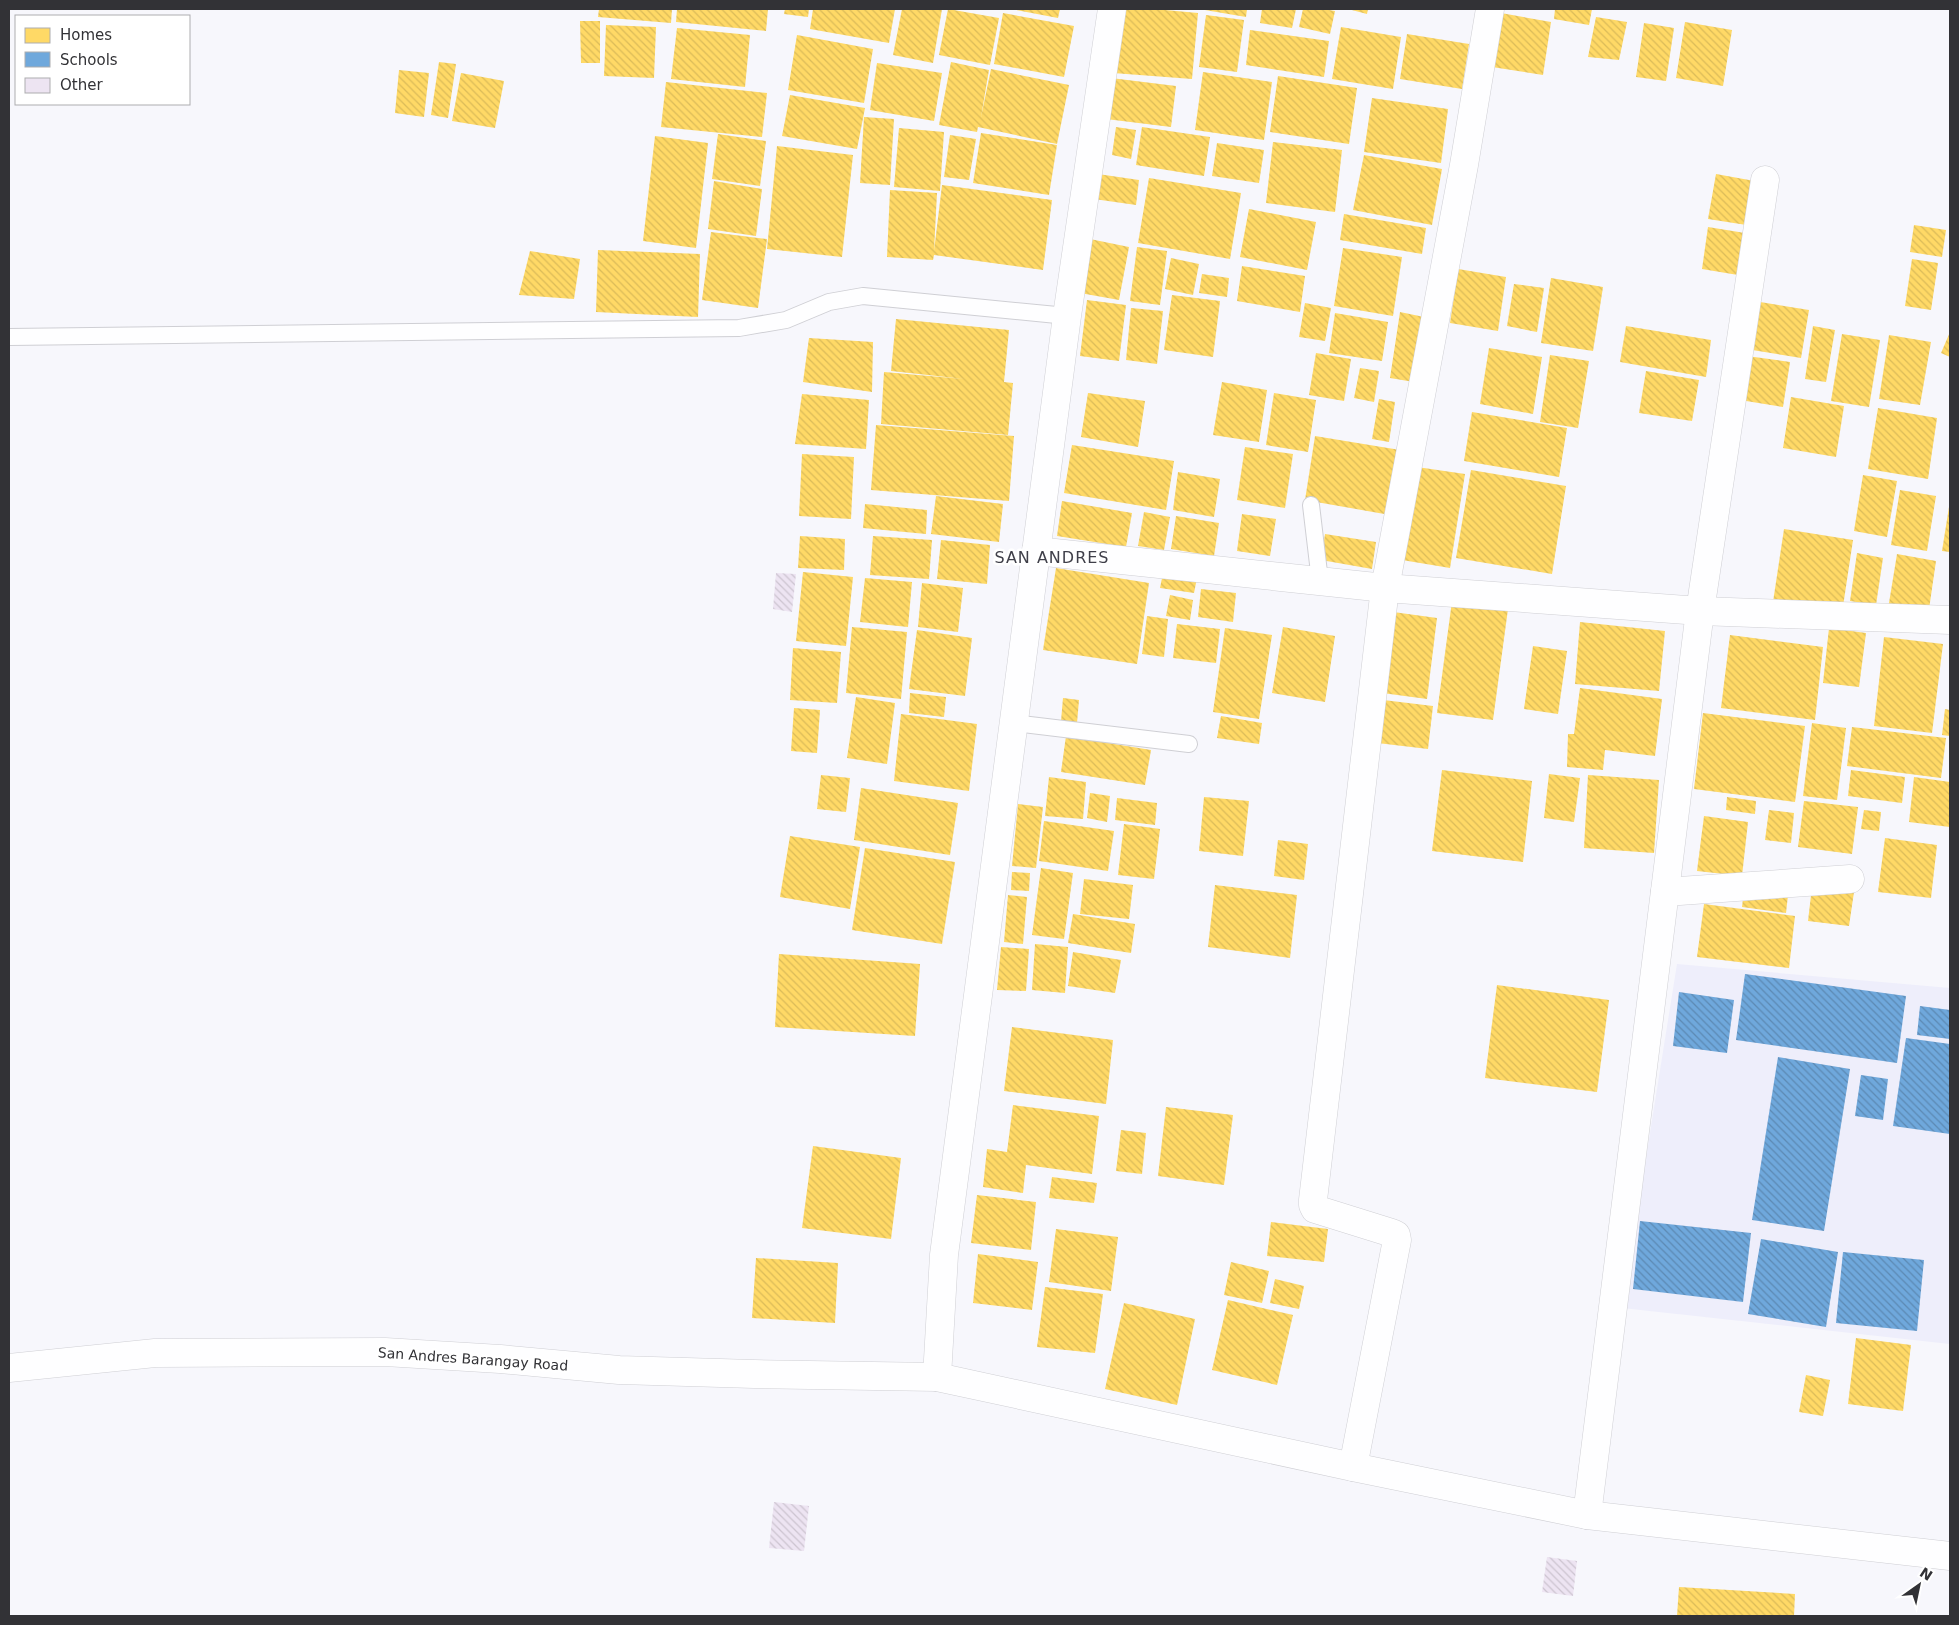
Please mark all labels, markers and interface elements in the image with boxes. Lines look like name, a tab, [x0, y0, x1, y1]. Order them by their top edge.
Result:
legend	[15, 15, 190, 105]
text: Homes	[60, 26, 112, 44]
text: Schools	[60, 51, 118, 69]
text: Other	[60, 76, 103, 94]
district label: SAN ANDRES	[994, 548, 1110, 567]
street label: San Andres Barangay Road	[377, 1344, 569, 1374]
north arrow	[1894, 1560, 1944, 1610]
text: N	[1917, 1564, 1935, 1584]

